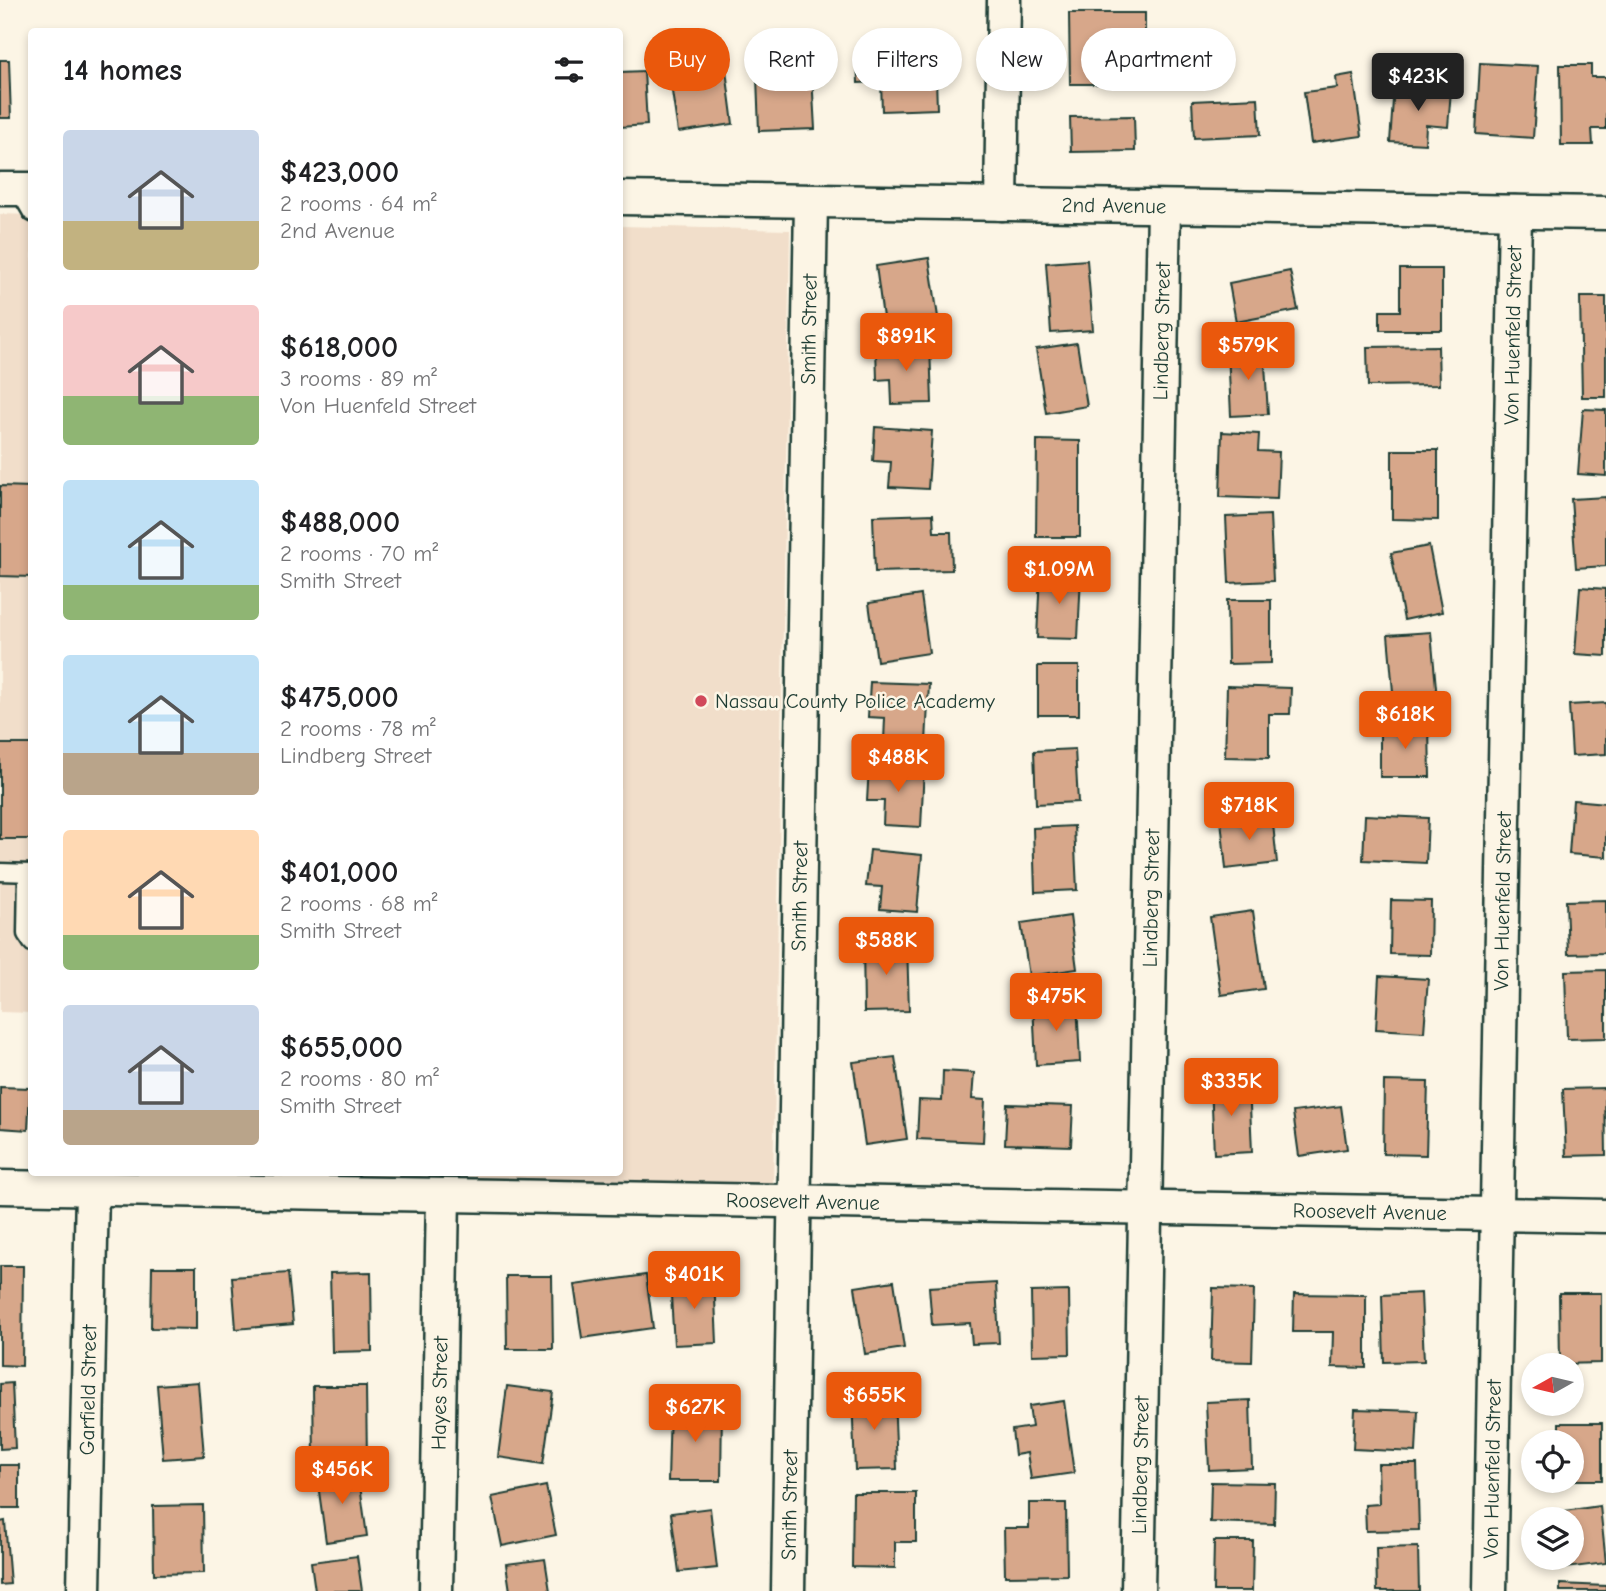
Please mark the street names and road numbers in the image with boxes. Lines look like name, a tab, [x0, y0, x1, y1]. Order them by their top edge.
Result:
street label: 2nd Avenue	[1061, 193, 1166, 218]
street label: Von Huenfeld Street	[1499, 244, 1526, 425]
street label: Lindberg Street	[1148, 261, 1175, 401]
street label: Smith Street	[796, 273, 822, 385]
street label: Von Huenfeld Street	[1489, 810, 1516, 991]
street label: Lindberg Street	[1138, 828, 1164, 968]
street label: Smith Street	[787, 840, 812, 952]
street label: Roosevelt Avenue	[726, 1188, 880, 1215]
street label: Roosevelt Avenue	[1293, 1198, 1447, 1225]
street label: Garfield Street	[75, 1323, 101, 1456]
street label: Hayes Street	[426, 1335, 453, 1450]
street label: Von Huenfeld Street	[1479, 1378, 1506, 1559]
street label: Lindberg Street	[1127, 1395, 1154, 1534]
street label: Smith Street	[777, 1448, 802, 1561]

